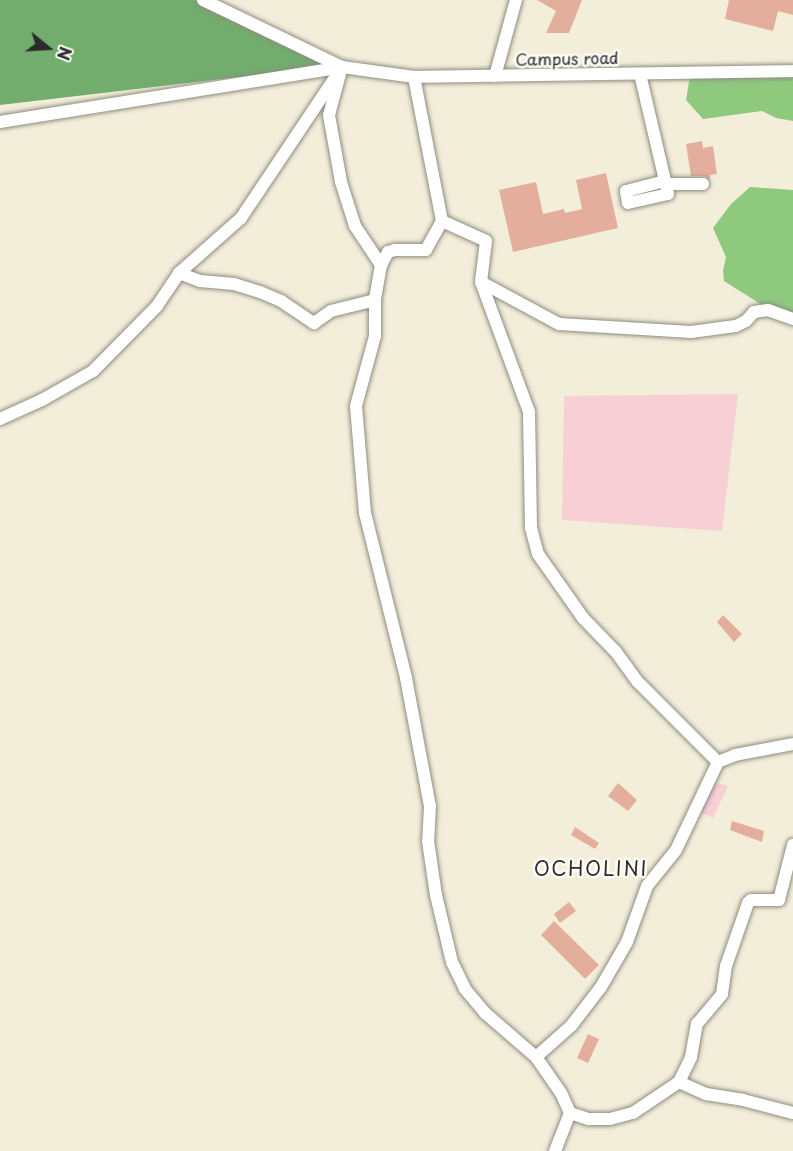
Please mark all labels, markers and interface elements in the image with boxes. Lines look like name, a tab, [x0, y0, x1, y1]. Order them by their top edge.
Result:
north arrow	[18, 18, 78, 78]
text: N	[52, 44, 78, 63]
street label: Campus road	[515, 48, 619, 68]
district label: OCHOLINI	[535, 856, 647, 880]

